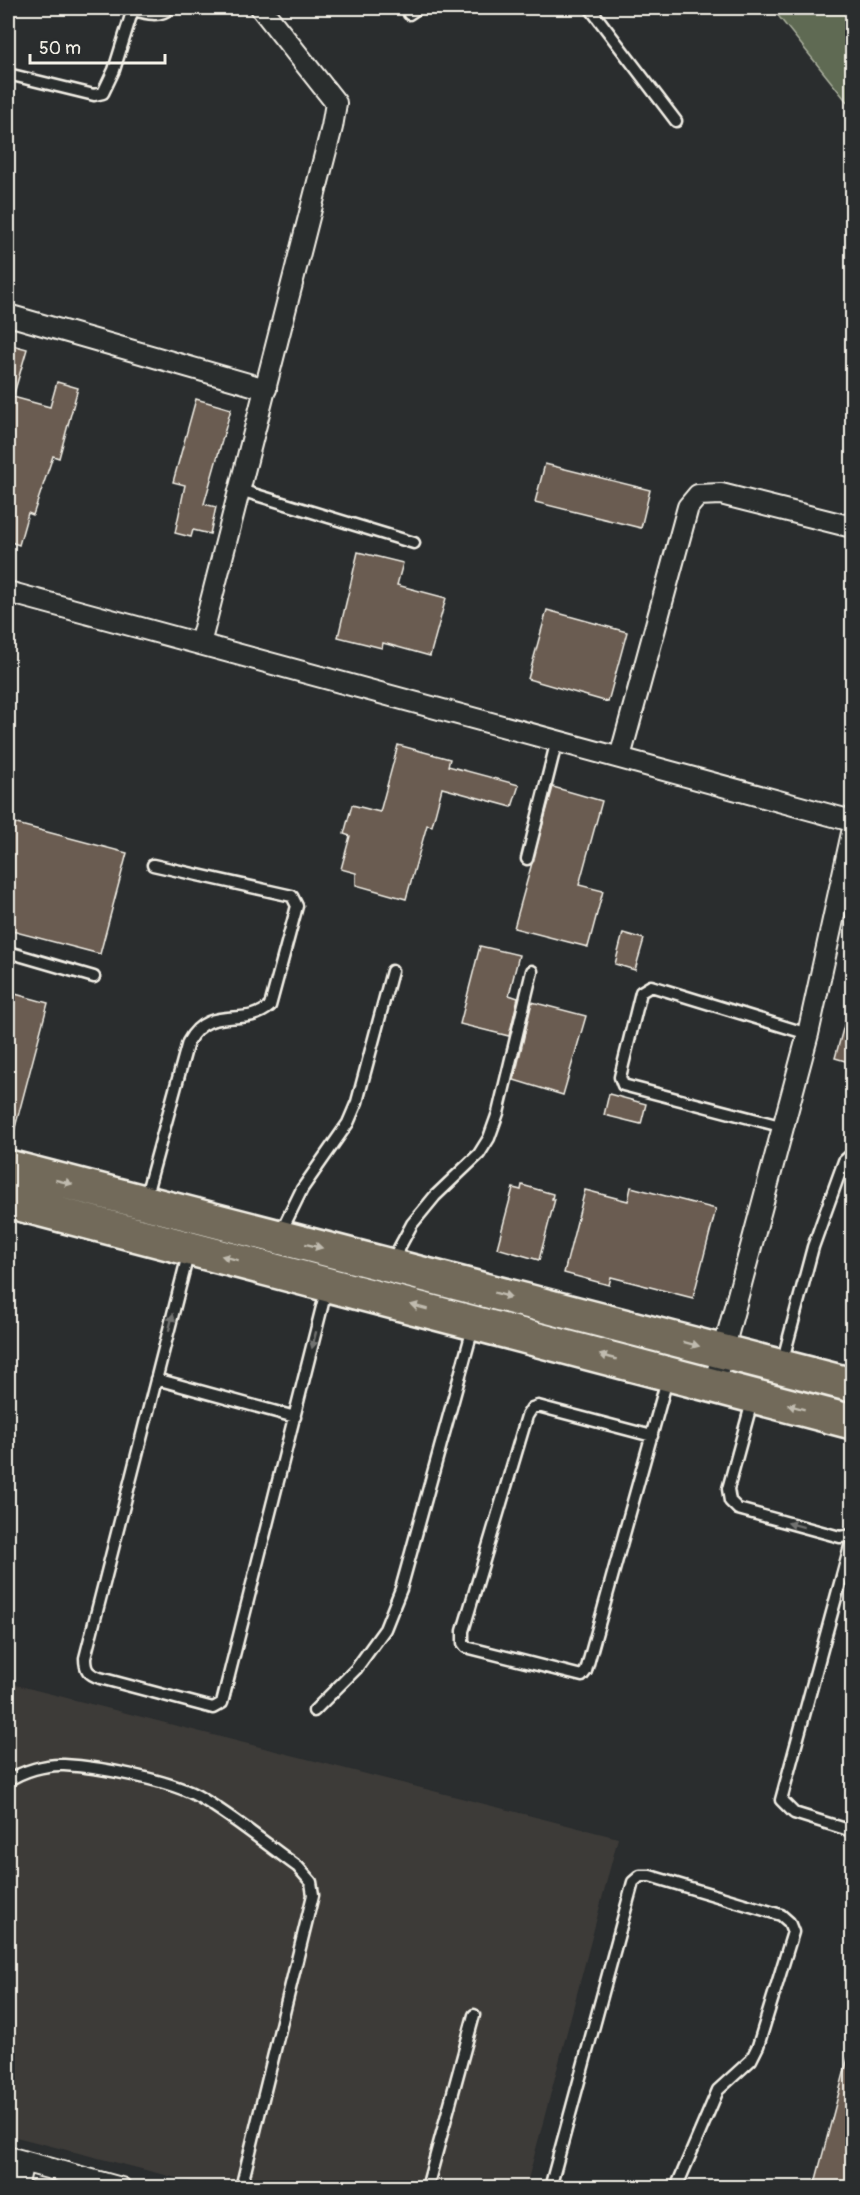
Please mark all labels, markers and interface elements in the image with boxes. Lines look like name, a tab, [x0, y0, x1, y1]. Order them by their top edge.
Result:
scale bar	[30, 27, 165, 65]
text: 50 m	[39, 37, 81, 60]
one-way arrow	[55, 1177, 73, 1187]
one-way arrow	[305, 1242, 323, 1251]
one-way arrow	[221, 1253, 239, 1263]
one-way arrow	[494, 1291, 512, 1300]
one-way arrow	[410, 1302, 428, 1311]
one-way arrow	[167, 1313, 176, 1331]
one-way arrow	[308, 1331, 318, 1349]
one-way arrow	[683, 1340, 701, 1349]
one-way arrow	[598, 1351, 617, 1361]
one-way arrow	[787, 1401, 805, 1411]
one-way arrow	[787, 1520, 805, 1529]

